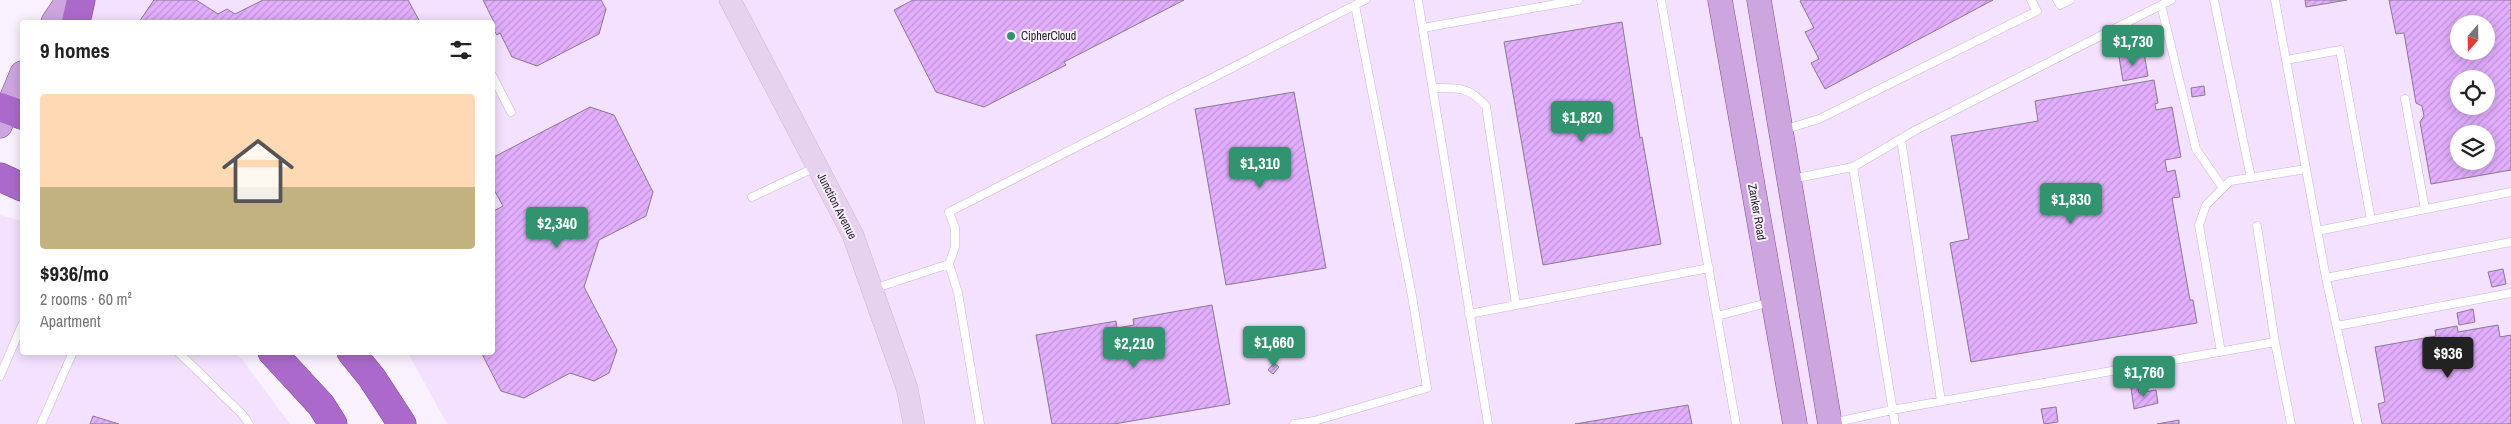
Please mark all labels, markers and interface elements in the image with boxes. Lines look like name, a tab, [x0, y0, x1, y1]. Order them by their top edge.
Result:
north arrow	[2450, 15, 2495, 60]
map controls	[2450, 15, 2495, 170]
pin: $1,730	[2092, 24, 2174, 67]
place label: CipherCloud	[1021, 28, 1076, 44]
marker: CipherCloud	[1005, 30, 1017, 42]
text: $1,730	[2113, 30, 2153, 52]
text: 9 homes	[40, 36, 110, 65]
icon: filters	[447, 36, 475, 64]
button: locate	[2450, 70, 2495, 115]
pin: $1,820	[1541, 100, 1623, 143]
text: $1,820	[1562, 106, 1602, 128]
button: layers	[2450, 125, 2495, 170]
icon: home	[213, 126, 303, 216]
pin: $1,310	[1219, 146, 1301, 189]
text: $1,310	[1240, 152, 1280, 174]
street label: Junction Avenue	[813, 170, 861, 242]
pin: $1,830	[2030, 182, 2112, 225]
street label: Zanker Road	[1744, 183, 1770, 241]
text: $1,830	[2051, 188, 2091, 210]
pin: $2,340	[516, 206, 598, 249]
text: $2,340	[537, 212, 577, 234]
text: $936/mo	[40, 259, 109, 288]
text: 2 rooms · 60 m²	[40, 288, 132, 310]
text: Apartment	[40, 310, 101, 332]
pin: $2,210	[1093, 326, 1175, 369]
pin: $1,660	[1233, 326, 1315, 368]
text: $1,660	[1254, 331, 1294, 353]
text: $2,210	[1114, 332, 1154, 354]
pin: $936	[2418, 336, 2478, 379]
text: $936	[2433, 342, 2463, 364]
pin: $1,760	[2103, 356, 2185, 398]
text: $1,760	[2124, 361, 2164, 383]

